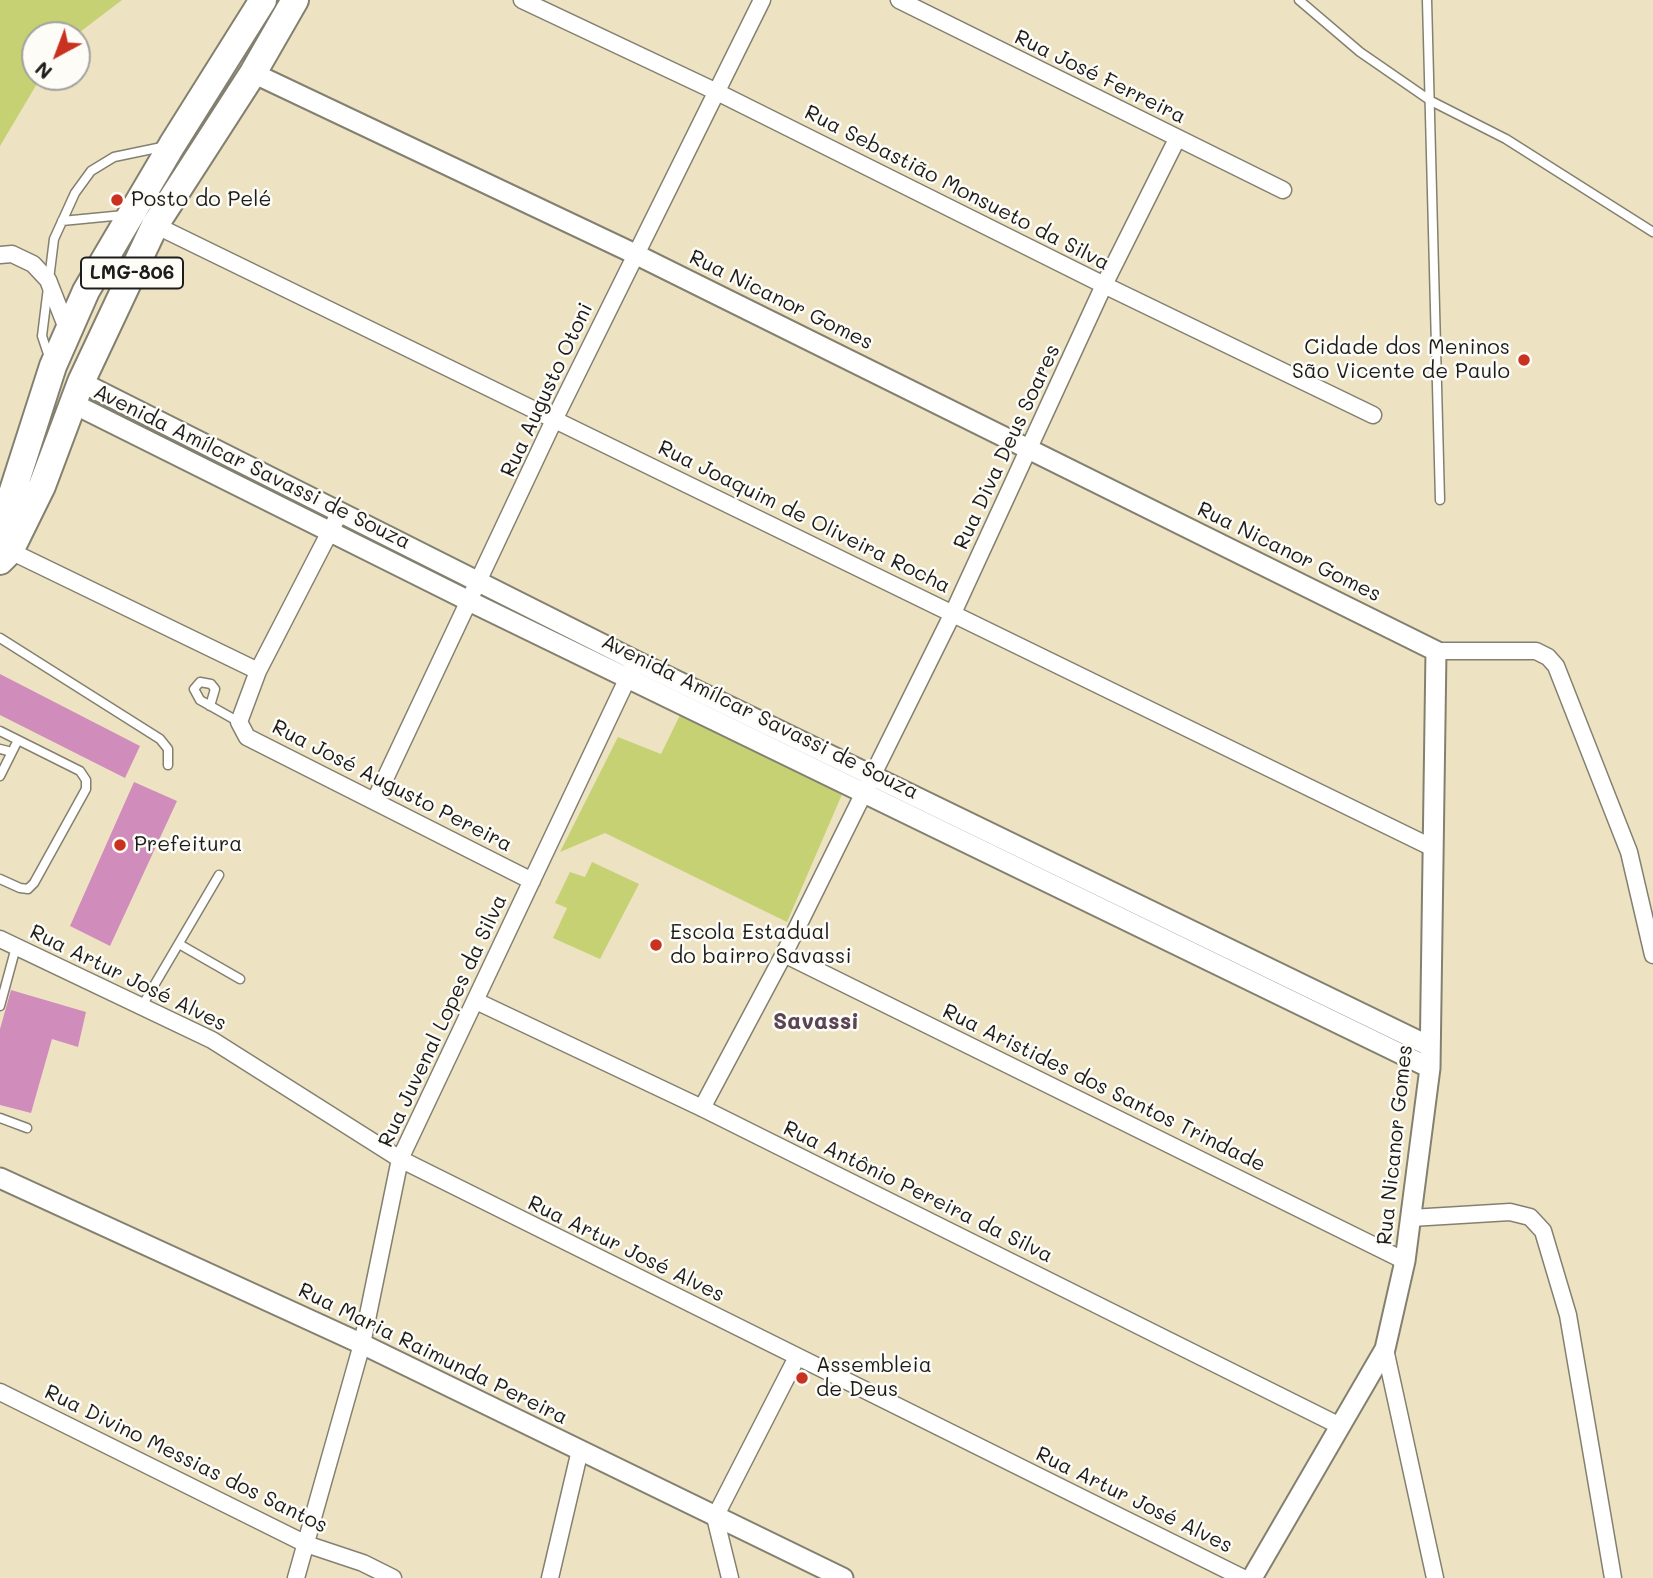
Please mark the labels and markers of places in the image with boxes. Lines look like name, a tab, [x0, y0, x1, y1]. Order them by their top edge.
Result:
place label: Posto do Pelé	[131, 187, 271, 213]
marker: Posto do Pelé	[109, 192, 125, 208]
place label: Cidade dos Meninos São Vicente de Paulo	[1292, 335, 1510, 385]
marker: Cidade dos Meninos São Vicente de Paulo	[1516, 352, 1532, 368]
place label: Prefeitura	[134, 832, 242, 858]
marker: Prefeitura	[112, 837, 128, 853]
place label: Escola Estadual do bairro Savassi	[670, 920, 852, 970]
marker: Escola Estadual do bairro Savassi	[648, 937, 664, 953]
place label: Assembleia de Deus	[816, 1353, 932, 1403]
marker: Assembleia de Deus	[794, 1370, 810, 1386]

